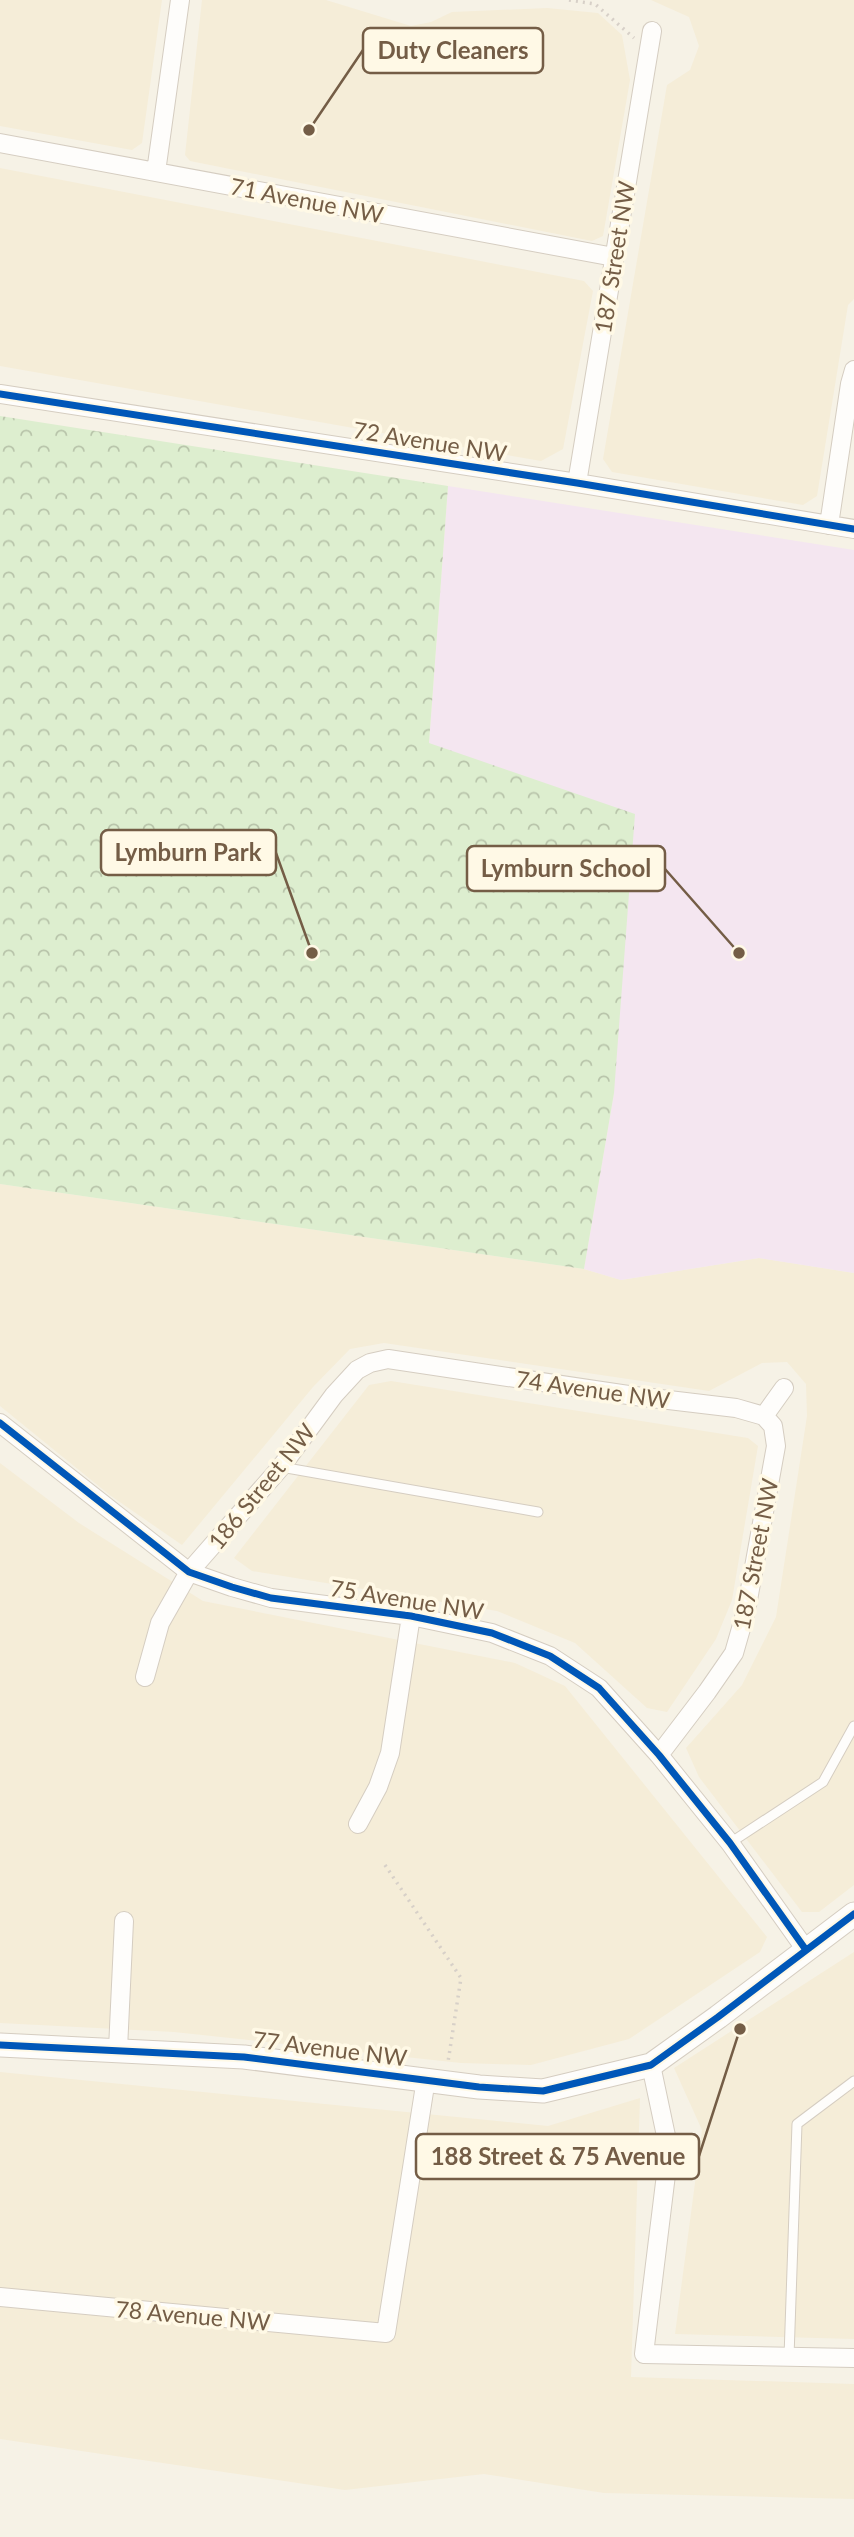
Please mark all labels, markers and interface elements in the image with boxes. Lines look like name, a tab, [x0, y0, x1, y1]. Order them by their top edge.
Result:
callout: Duty Cleaners	[363, 28, 543, 73]
text: Duty Cleaners	[377, 35, 529, 64]
street label: 71 Avenue NW	[228, 171, 386, 229]
street label: 187 Street NW	[588, 179, 640, 335]
street label: 72 Avenue NW	[351, 415, 509, 467]
callout: Lymburn Park	[101, 830, 276, 875]
text: Lymburn Park	[115, 837, 262, 866]
callout: Lymburn School	[467, 846, 665, 891]
text: Lymburn School	[481, 853, 651, 882]
street label: 74 Avenue NW	[514, 1364, 672, 1414]
street label: 186 Street NW	[202, 1417, 320, 1555]
street label: 187 Street NW	[727, 1476, 783, 1632]
street label: 75 Avenue NW	[328, 1573, 486, 1625]
street label: 77 Avenue NW	[251, 2025, 409, 2071]
callout: 188 Street & 75 Avenue	[416, 2134, 699, 2179]
text: 188 Street & 75 Avenue	[431, 2141, 686, 2170]
street label: 78 Avenue NW	[114, 2294, 272, 2336]

